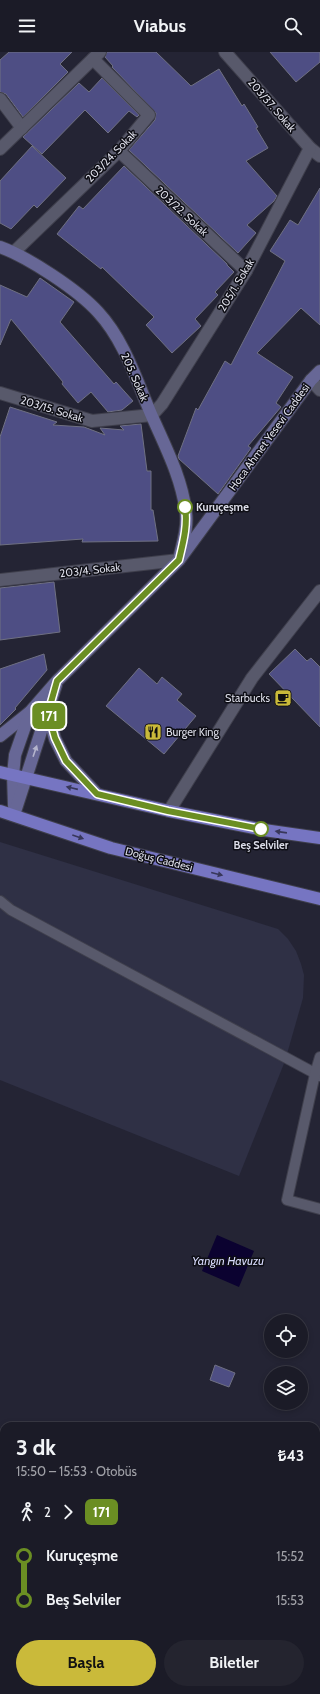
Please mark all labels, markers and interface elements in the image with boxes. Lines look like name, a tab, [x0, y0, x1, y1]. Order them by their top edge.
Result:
icon: menu	[16, 15, 38, 37]
text: Viabus	[134, 15, 186, 37]
icon: search	[282, 15, 304, 37]
street label: 203/37. Sokak	[245, 75, 299, 135]
street label: 203/24. Sokak	[83, 127, 139, 185]
street label: 203/22. Sokak	[153, 183, 211, 239]
street label: 205/1. Sokak	[215, 256, 257, 314]
street label: 205. Sokak	[118, 351, 152, 404]
street label: Hoca Ahmet Yesevi Caddesi	[226, 381, 312, 493]
street label: 203/15. Sokak	[19, 393, 85, 425]
marker: Kuruçeşme	[177, 499, 193, 515]
place label: Kuruçeşme	[196, 500, 249, 514]
street label: 203/4. Sokak	[59, 560, 121, 580]
cafe icon: Starbucks	[273, 688, 293, 708]
place label: Starbucks	[225, 691, 270, 705]
line badge: 171	[26, 703, 72, 729]
text: 171	[40, 707, 58, 725]
restaurant icon: Burger King	[143, 722, 163, 742]
place label: Burger King	[166, 725, 219, 739]
one-way arrow	[32, 745, 38, 757]
one-way arrow	[66, 785, 78, 791]
marker: Beş Selviler	[253, 821, 269, 837]
one-way arrow	[275, 829, 287, 835]
one-way arrow	[72, 834, 84, 840]
place label: Beş Selviler	[234, 838, 289, 852]
street label: Doğuş Caddesi	[124, 844, 194, 874]
one-way arrow	[211, 871, 223, 877]
water label: Yangın Havuzu	[192, 1253, 264, 1268]
map controls	[264, 1314, 308, 1410]
button: locate	[264, 1314, 308, 1358]
button: layers	[264, 1366, 308, 1410]
text: 3 dk	[16, 1434, 56, 1461]
text: ₺43	[278, 1447, 304, 1465]
text: 15:50 – 15:53 · Otobüs	[16, 1463, 137, 1479]
icon: walk	[16, 1501, 38, 1523]
icon: forward	[57, 1501, 79, 1523]
text: 171	[93, 1503, 110, 1521]
text: 2	[44, 1504, 51, 1520]
text: Kuruçeşme	[46, 1547, 118, 1565]
text: 15:52	[276, 1548, 304, 1564]
text: Beş Selviler	[46, 1591, 121, 1609]
text: 15:53	[276, 1592, 304, 1608]
button: Başla	[16, 1640, 156, 1686]
button: Biletler	[164, 1640, 304, 1686]

